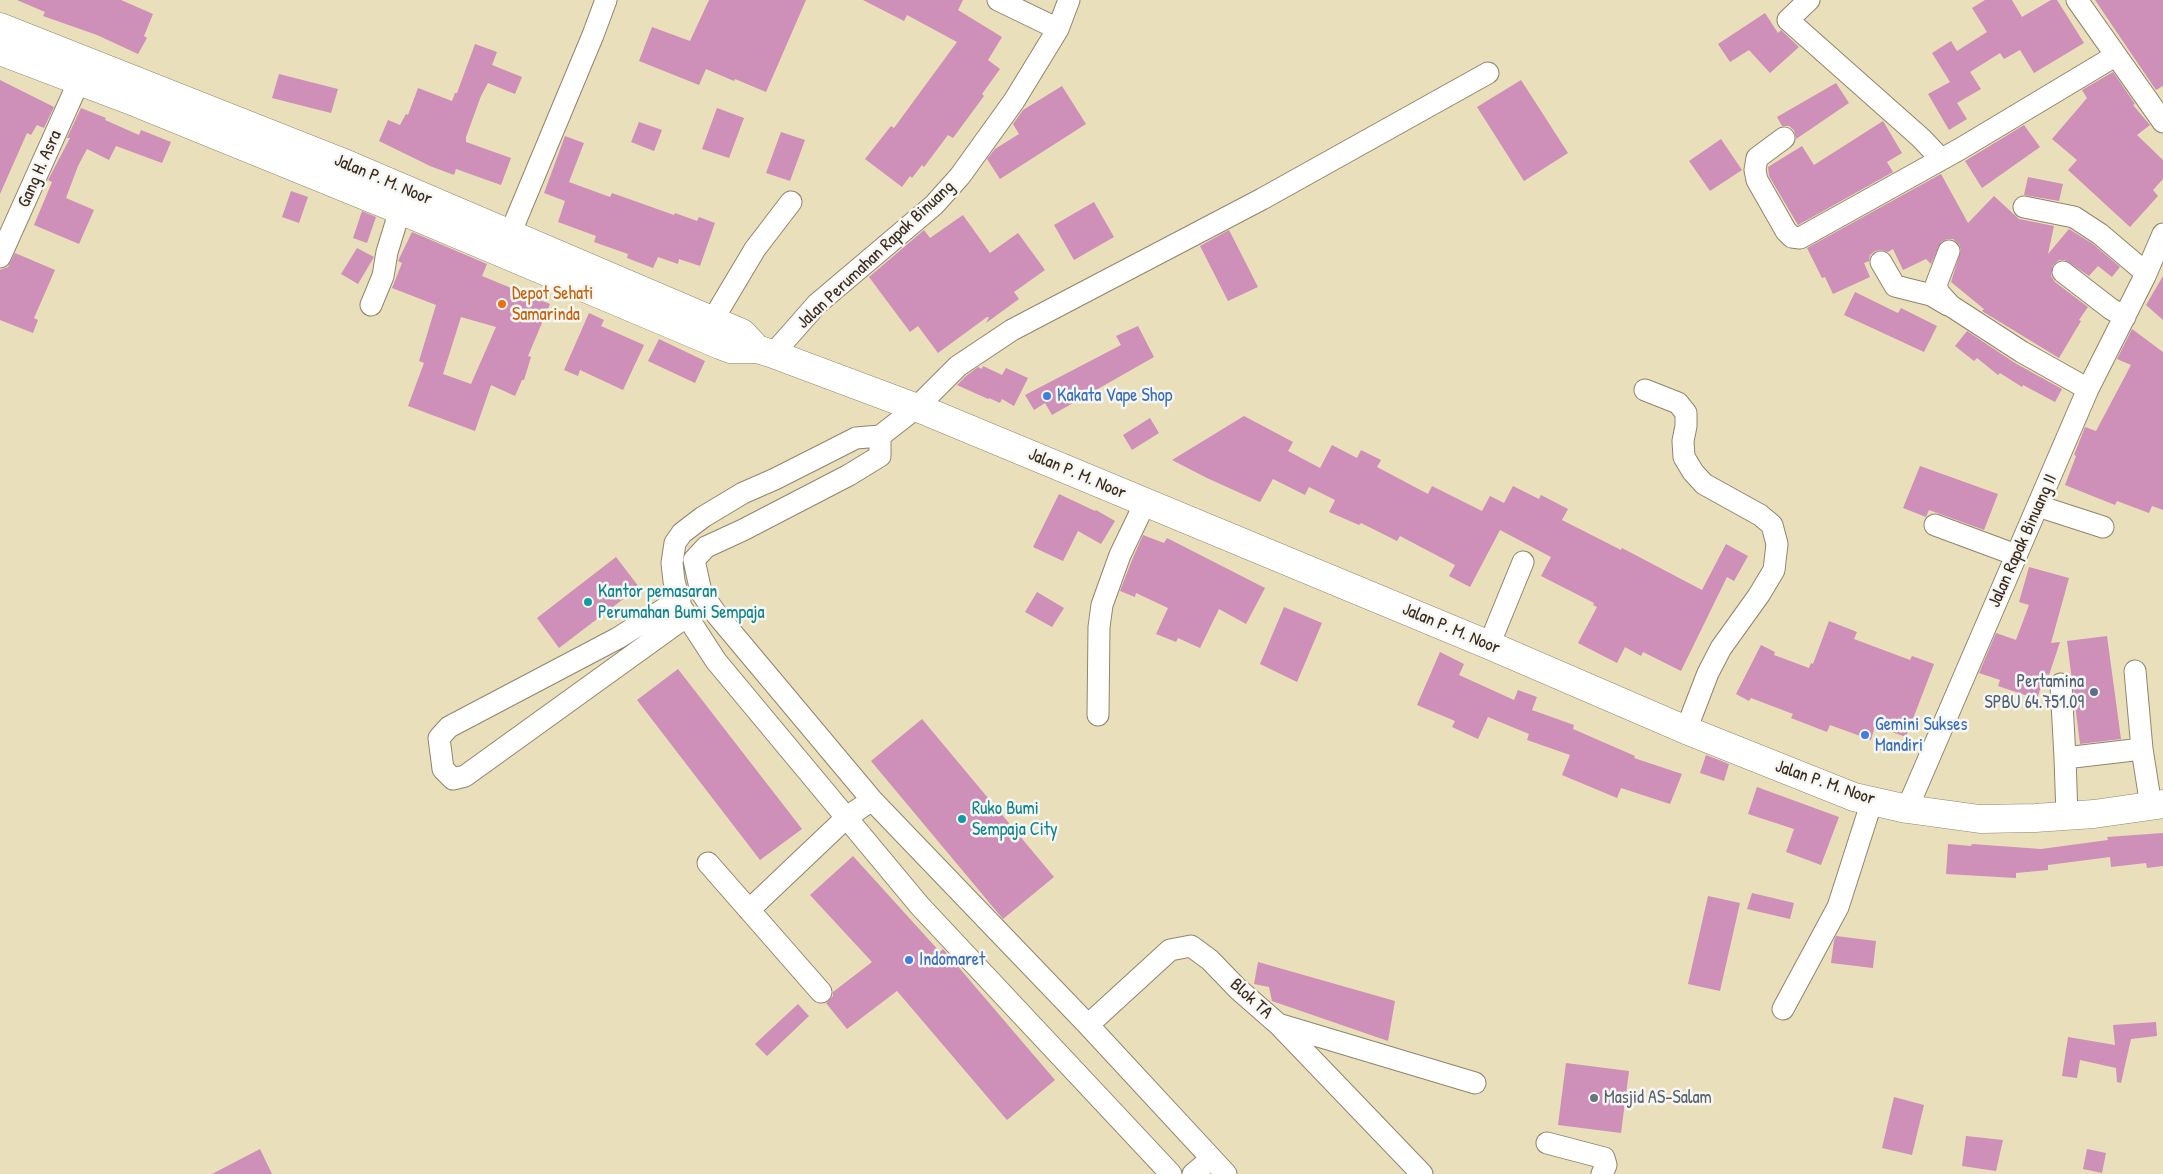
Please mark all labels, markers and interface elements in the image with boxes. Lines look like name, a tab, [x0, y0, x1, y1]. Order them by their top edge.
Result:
street label: Gang H. Asra	[13, 127, 67, 211]
street label: Jalan P. M. Noor	[331, 150, 435, 210]
street label: Jalan Perumahan Rapak Binuang	[793, 176, 959, 334]
place label: Depot Sehati Samarinda	[512, 283, 593, 326]
marker: Depot Sehati Samarinda	[496, 298, 508, 310]
place label: Kakata Vape Shop	[1057, 385, 1172, 407]
marker: Kakata Vape Shop	[1041, 390, 1053, 402]
street label: Jalan P. M. Noor	[1025, 444, 1129, 504]
street label: Jalan Rapak Binuang II	[1984, 471, 2062, 611]
place label: Kantor pemasaran Perumahan Bumi Sempaja	[598, 581, 765, 624]
marker: Kantor pemasaran Perumahan Bumi Sempaja	[582, 596, 594, 608]
street label: Jalan P. M. Noor	[1399, 599, 1503, 659]
place label: Pertamina SPBU 64.751.09	[1985, 671, 2084, 714]
marker: Pertamina SPBU 64.751.09	[2088, 686, 2100, 698]
place label: Gemini Sukses Mandiri	[1875, 714, 1967, 756]
marker: Gemini Sukses Mandiri	[1859, 729, 1871, 741]
street label: Jalan P. M. Noor	[1772, 756, 1878, 810]
place label: Ruko Bumi Sempaja City	[972, 798, 1058, 841]
marker: Ruko Bumi Sempaja City	[956, 813, 968, 825]
place label: Indomaret	[919, 949, 985, 971]
marker: Indomaret	[903, 954, 915, 966]
street label: Blok TA	[1225, 974, 1277, 1024]
place label: Masjid AS-Salam	[1604, 1087, 1712, 1109]
marker: Masjid AS-Salam	[1588, 1092, 1600, 1104]

